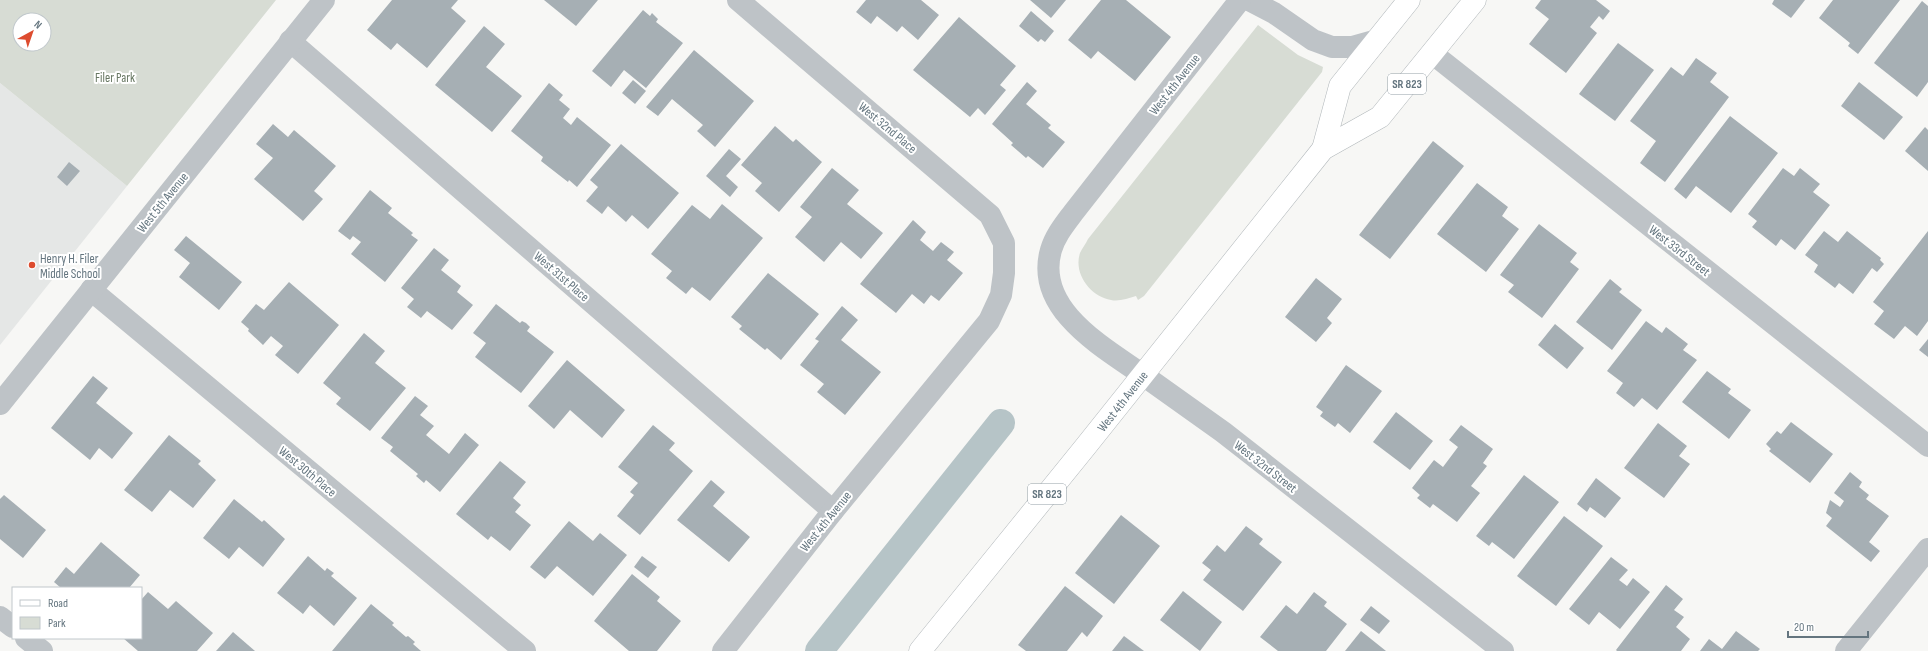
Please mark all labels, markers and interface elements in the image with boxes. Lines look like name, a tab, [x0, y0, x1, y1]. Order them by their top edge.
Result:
north arrow	[12, 12, 52, 52]
text: N	[32, 18, 45, 32]
street label: West 4th Avenue	[1146, 51, 1204, 118]
park label: Filer Park	[95, 70, 135, 86]
road number: SR 823	[1388, 74, 1426, 94]
street label: West 32nd Place	[855, 99, 920, 157]
street label: West 5th Avenue	[134, 169, 192, 236]
street label: West 33rd Street	[1645, 222, 1713, 280]
street label: West 31st Place	[530, 248, 592, 305]
place label: Henry H. Filer Middle School	[40, 251, 100, 282]
marker: Henry H. Filer Middle School	[27, 260, 37, 270]
street label: West 4th Avenue	[1094, 368, 1152, 435]
street label: West 32nd Street	[1231, 437, 1300, 496]
street label: West 30th Place	[275, 443, 339, 500]
road number: SR 823	[1028, 484, 1066, 504]
street label: West 4th Avenue	[797, 488, 855, 555]
legend	[12, 587, 142, 639]
text: Road	[48, 596, 68, 611]
scale bar	[1788, 613, 1868, 639]
text: Park	[48, 616, 66, 631]
text: 20 m	[1794, 620, 1814, 635]

